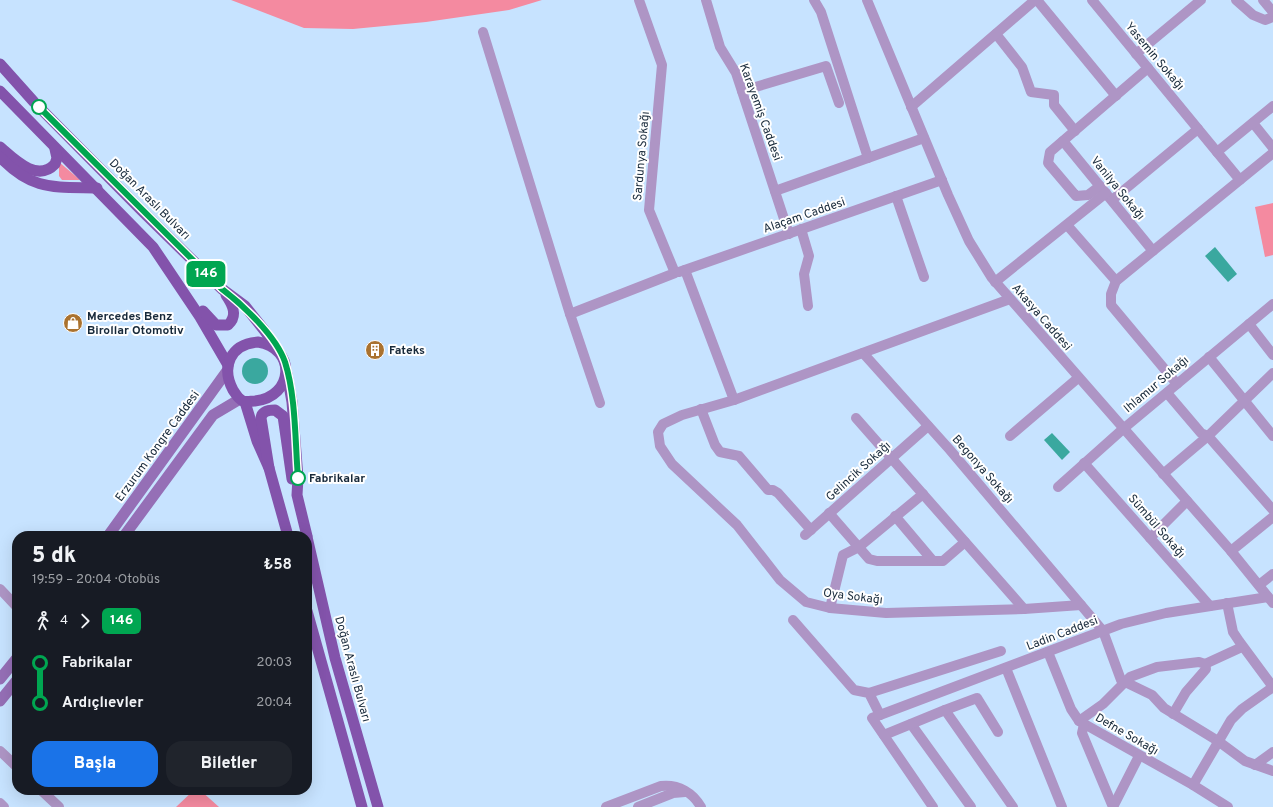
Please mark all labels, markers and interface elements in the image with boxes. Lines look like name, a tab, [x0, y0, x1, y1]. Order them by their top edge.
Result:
street label: Yasemin Sokağı	[1121, 19, 1187, 94]
street label: Karayemiş Caddesi	[735, 62, 785, 163]
unlabelled marker	[31, 99, 47, 115]
street label: Sardunya Sokağı	[630, 111, 654, 201]
street label: Vanilya Sokağı	[1087, 153, 1148, 224]
street label: Doğan Araslı Bulvarı	[105, 156, 193, 244]
street label: Alaçam Caddesi	[761, 194, 848, 237]
line badge: 146	[183, 261, 229, 287]
text: 146	[194, 265, 218, 282]
street label: Akasya Caddesi	[1008, 281, 1075, 355]
place label: Mercedes Benz Birollar Otomotiv	[87, 309, 184, 339]
shop icon: Mercedes Benz Birollar Otomotiv	[62, 312, 84, 334]
building icon: Fateks	[364, 339, 386, 361]
place label: Fateks	[389, 343, 425, 359]
street label: Ihlamur Sokağı	[1121, 353, 1193, 417]
street label: Erzurum Kongre Caddesi	[112, 388, 203, 505]
street label: Begonya Sokağı	[948, 432, 1017, 507]
street label: Gelincik Sokağı	[823, 438, 895, 505]
marker: Fabrikalar	[290, 470, 306, 486]
place label: Fabrikalar	[309, 471, 365, 487]
street label: Sümbül Sokağı	[1124, 491, 1188, 562]
text: 5 dk	[32, 543, 76, 570]
text: ₺58	[264, 556, 292, 575]
text: 19:59 – 20:04 · Otobüs	[32, 572, 160, 588]
street label: Oya Sokağı	[822, 585, 884, 609]
icon: walk	[32, 610, 54, 632]
icon: forward	[74, 610, 96, 632]
text: 146	[110, 612, 133, 629]
text: 4	[60, 613, 68, 629]
street label: Ladin Caddesi	[1024, 613, 1100, 655]
street label: Doğan Araslı Bulvarı	[330, 615, 374, 724]
text: Fabrikalar	[62, 654, 132, 673]
text: 20:03	[257, 655, 292, 671]
text: Ardıçlıevler	[62, 694, 143, 713]
text: 20:04	[256, 695, 292, 711]
street label: Defne Sokağı	[1092, 710, 1161, 759]
button: Başla	[32, 741, 158, 787]
button: Biletler	[166, 741, 292, 787]

